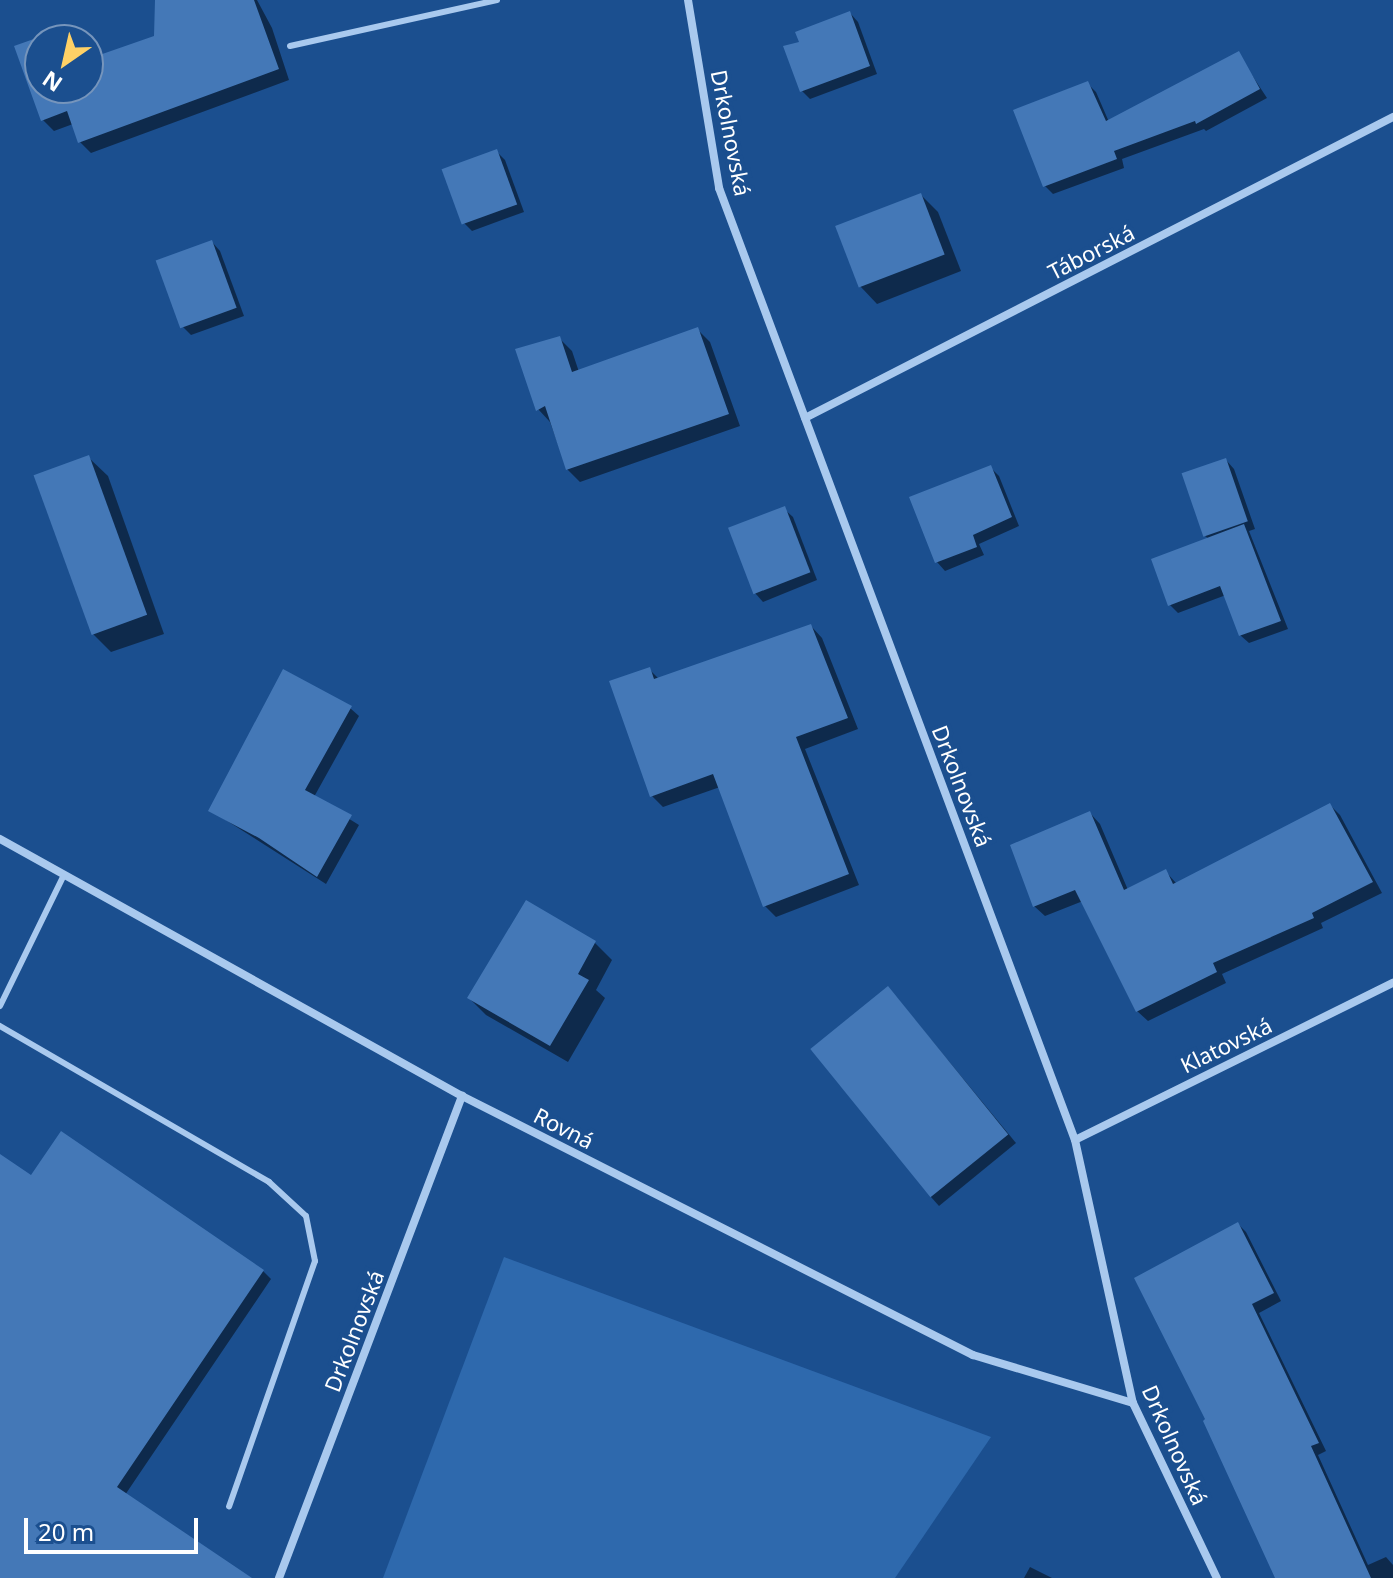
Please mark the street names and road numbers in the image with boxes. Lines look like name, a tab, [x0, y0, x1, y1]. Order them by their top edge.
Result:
street label: Drkolnovská	[706, 68, 756, 198]
street label: Táborská	[1043, 219, 1139, 285]
street label: Drkolnovská	[927, 721, 997, 851]
street label: Klatovská	[1176, 1012, 1276, 1078]
street label: Rovná	[530, 1102, 598, 1154]
street label: Drkolnovská	[319, 1266, 389, 1396]
street label: Drkolnovská	[1137, 1381, 1213, 1509]

